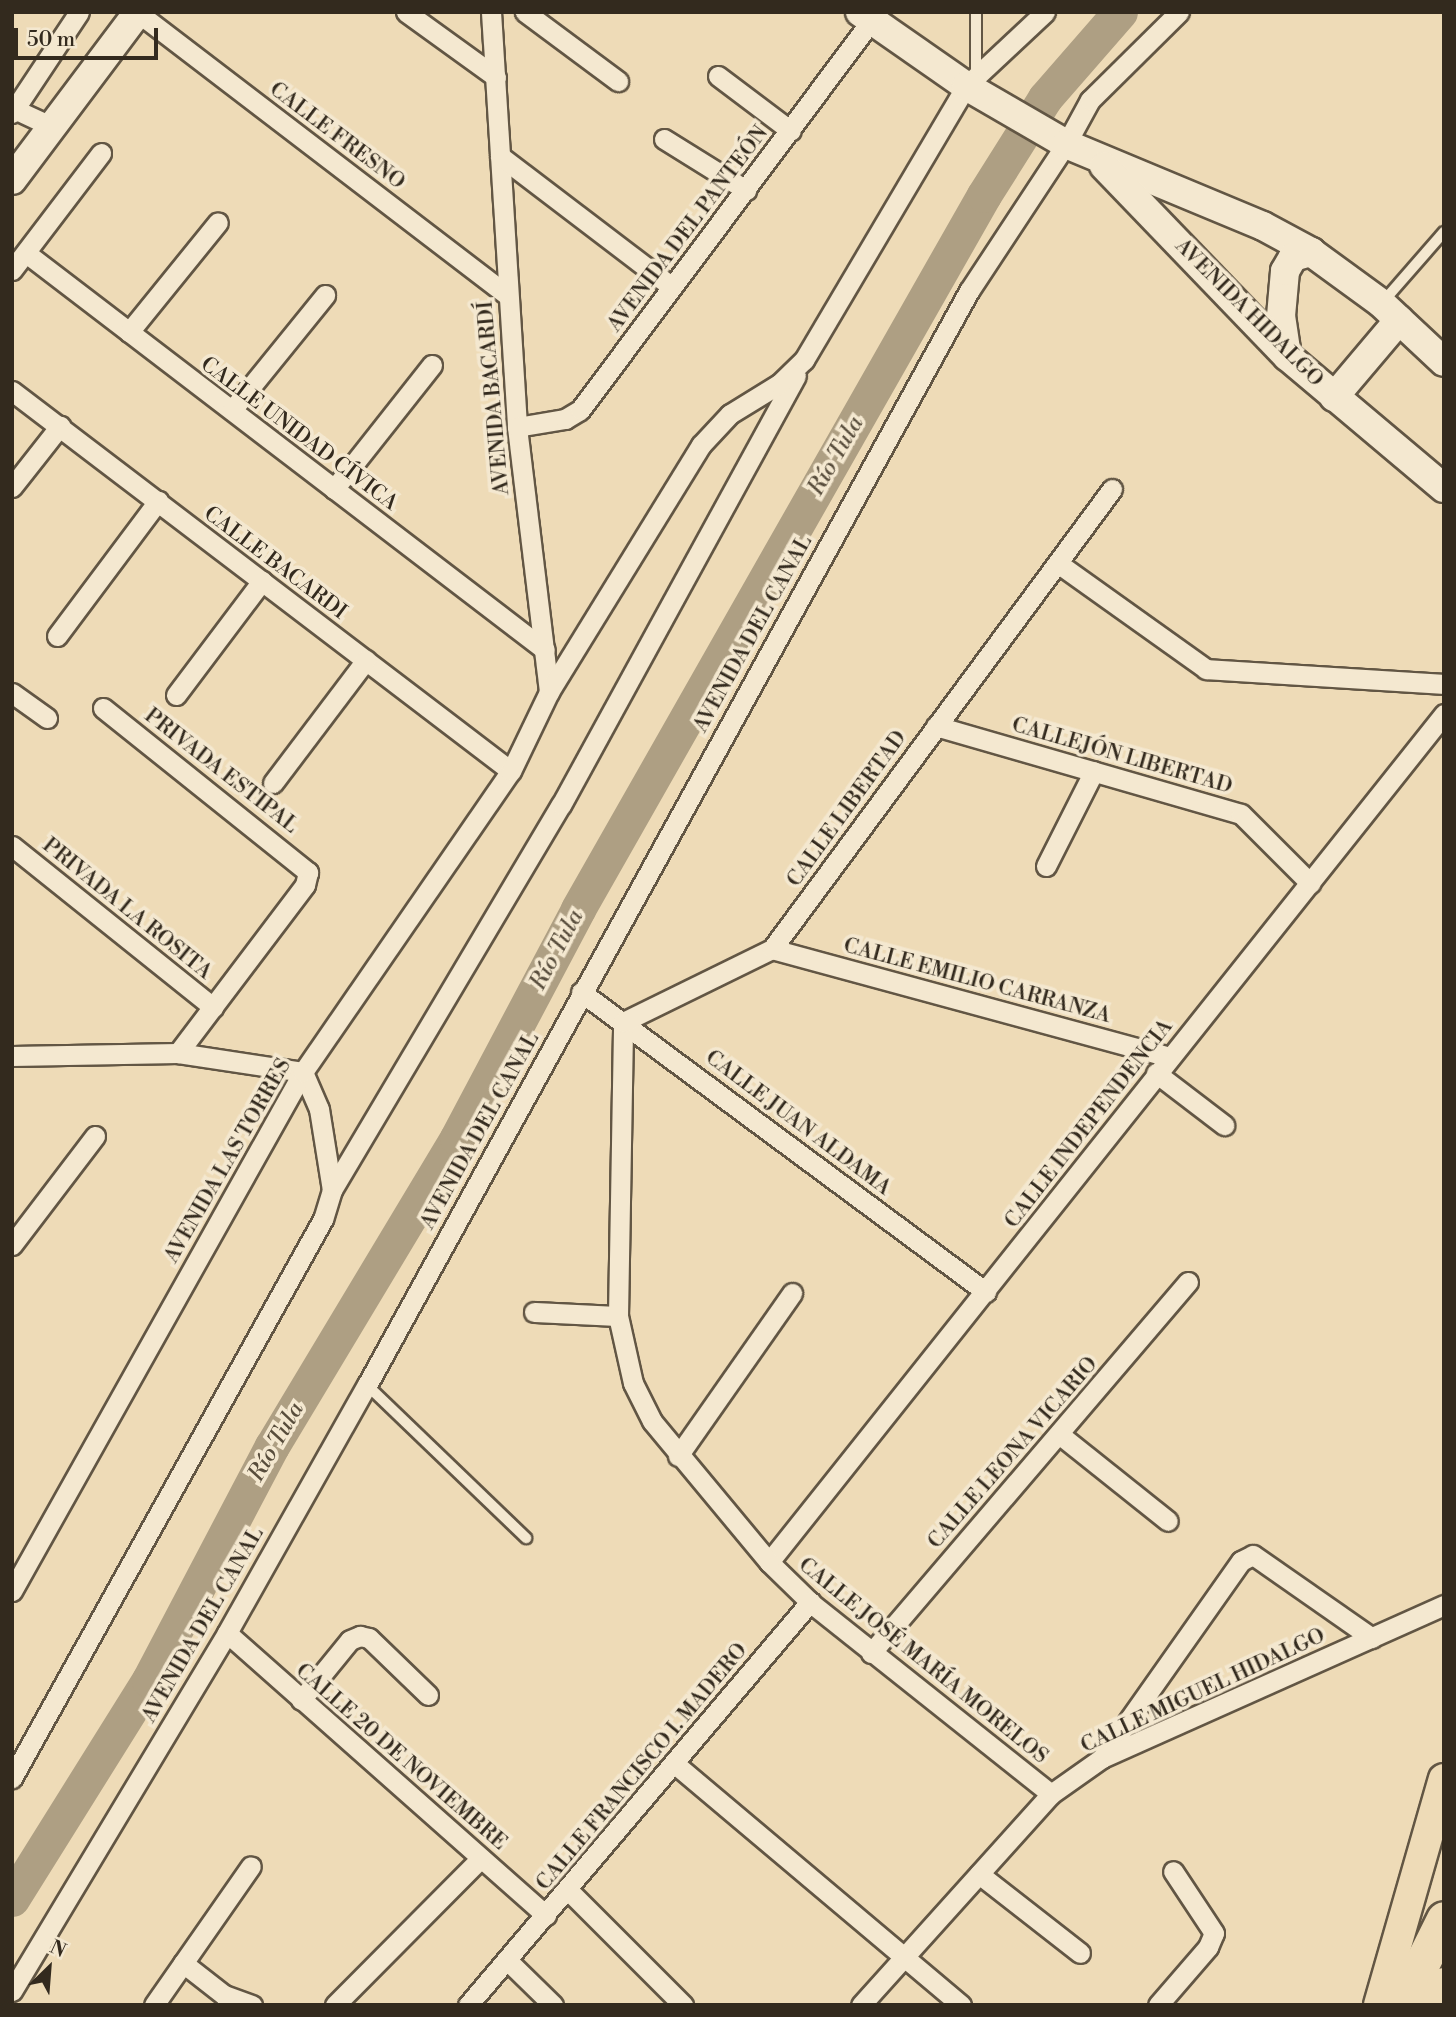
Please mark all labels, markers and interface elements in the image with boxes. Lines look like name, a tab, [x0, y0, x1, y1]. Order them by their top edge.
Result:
scale bar	[18, 14, 161, 58]
text: 50 m	[27, 27, 75, 53]
street label: CALLE FRESNO	[264, 77, 410, 195]
street label: AVENIDA DEL PANTEÓN	[602, 121, 774, 337]
street label: AVENIDA HIDALGO	[1170, 234, 1328, 392]
street label: AVENIDA BACARDÍ	[473, 300, 515, 496]
street label: CALLE UNIDAD CÍVICA	[196, 352, 402, 516]
water label: Río Tula	[802, 412, 870, 500]
street label: CALLE BACARDI	[199, 501, 351, 625]
street label: AVENIDA DEL CANAL	[688, 531, 818, 737]
street label: PRIVADA ESTIPAL	[139, 703, 303, 839]
street label: CALLEJÓN LIBERTAD	[1009, 712, 1235, 800]
street label: CALLE LIBERTAD	[782, 726, 912, 892]
street label: PRIVADA LA ROSITA	[37, 833, 217, 985]
water label: Río Tula	[524, 905, 590, 995]
street label: CALLE EMILIO CARRANZA	[841, 933, 1113, 1029]
street label: CALLE INDEPENDENCIA	[1000, 1015, 1178, 1233]
street label: AVENIDA DEL CANAL	[415, 1028, 545, 1234]
street label: CALLE JUAN ALDAMA	[700, 1045, 896, 1201]
street label: AVENIDA LAS TORRES	[159, 1054, 297, 1268]
street label: CALLE LEONA VICARIO	[923, 1352, 1103, 1554]
water label: Río Tula	[242, 1398, 310, 1486]
street label: AVENIDA DEL CANAL	[137, 1523, 269, 1727]
street label: CALLE JOSÉ MARÍA MORELOS	[793, 1553, 1053, 1769]
street label: CALLE MIGUEL HIDALGO	[1077, 1623, 1329, 1759]
street label: CALLE FRANCISCO I. MADERO	[531, 1638, 753, 1896]
street label: CALLE 20 DE NOVIEMBRE	[290, 1658, 512, 1856]
north arrow	[14, 1933, 84, 2003]
text: N	[46, 1935, 70, 1963]

